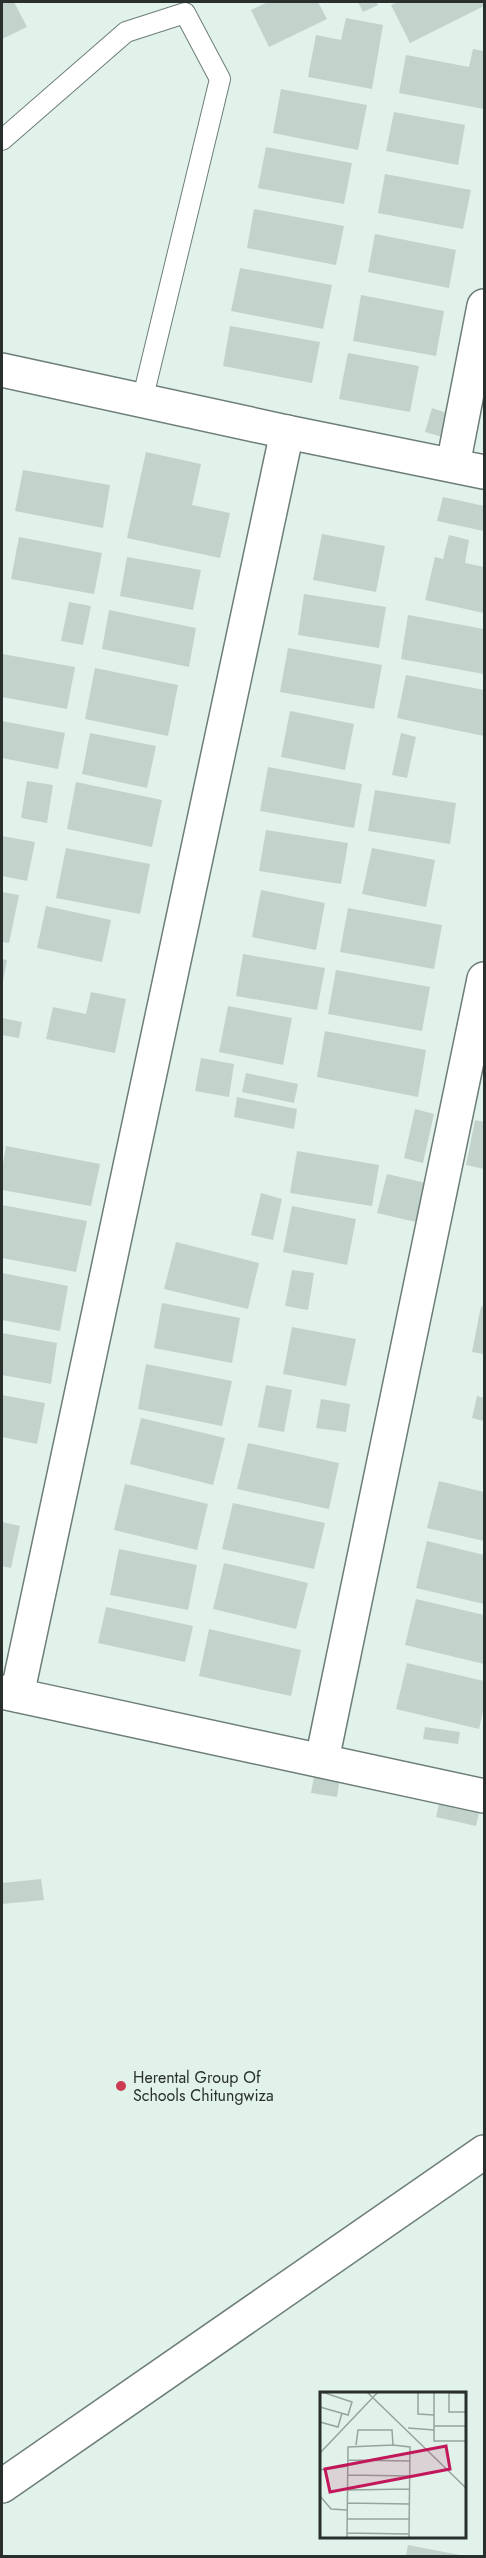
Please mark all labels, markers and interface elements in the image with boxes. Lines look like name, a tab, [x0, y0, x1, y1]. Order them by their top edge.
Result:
place label: Herental Group Of Schools Chitungwiza	[133, 2066, 274, 2107]
marker: Herental Group Of Schools Chitungwiza	[114, 2079, 128, 2093]
inset map	[320, 2392, 465, 2537]

